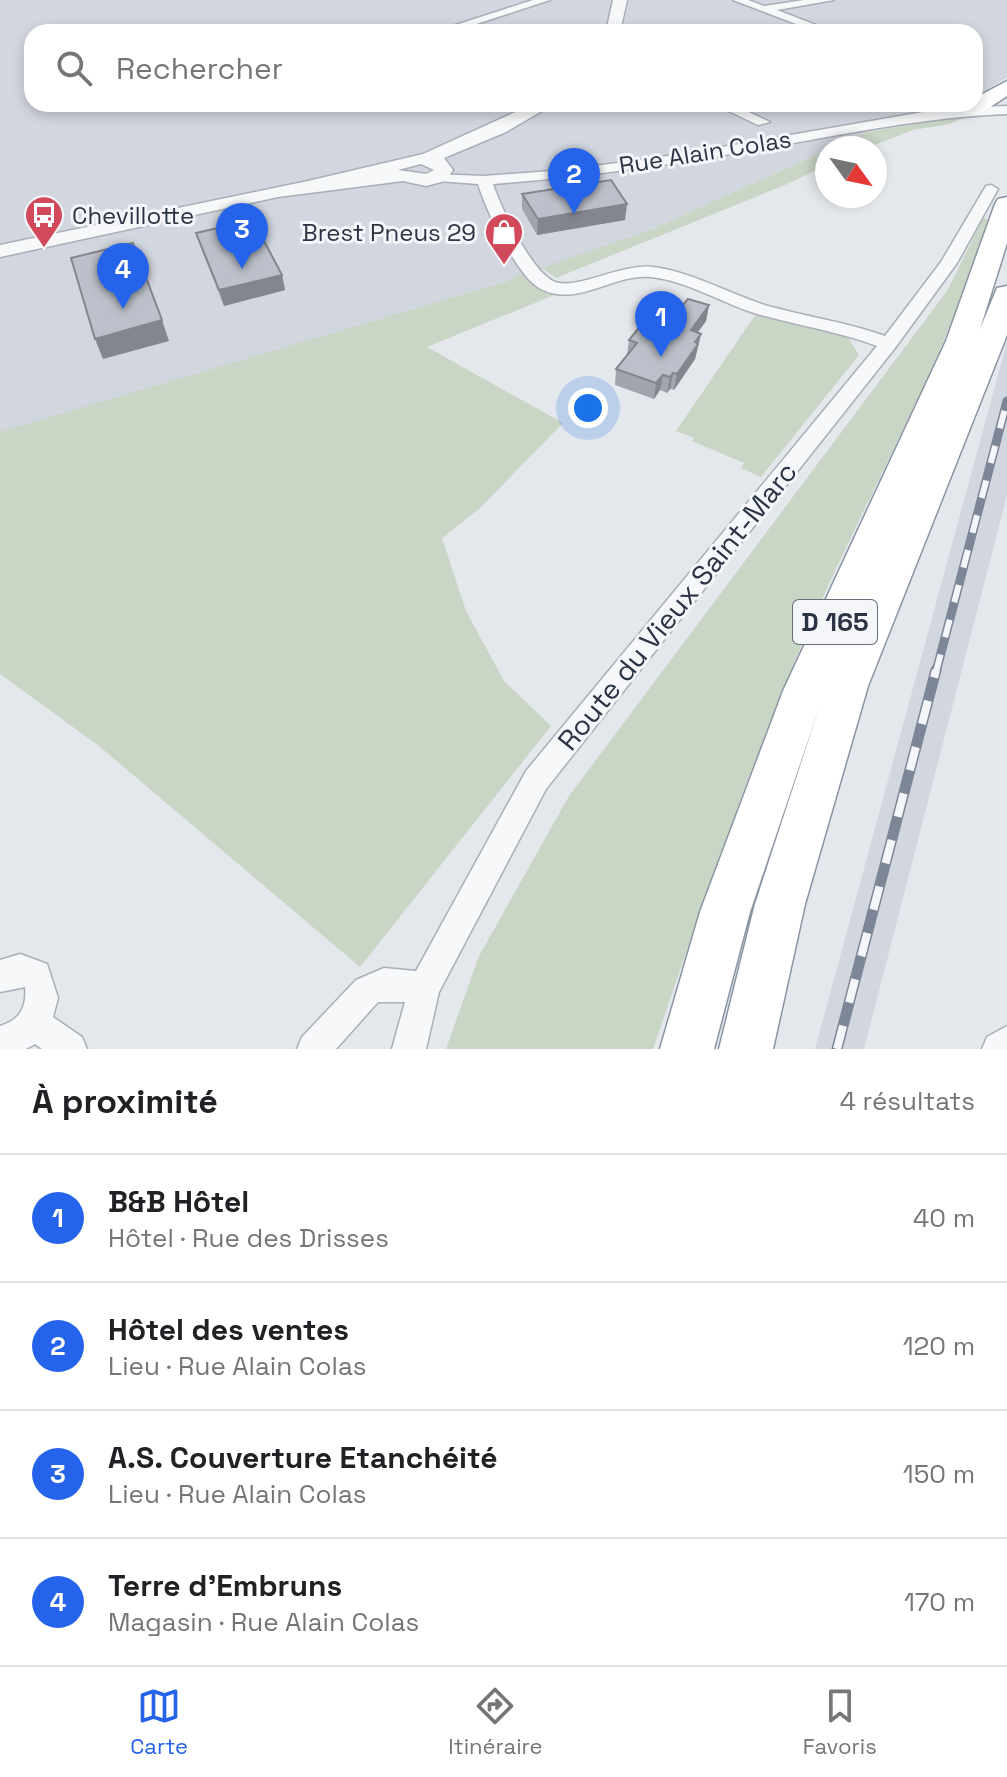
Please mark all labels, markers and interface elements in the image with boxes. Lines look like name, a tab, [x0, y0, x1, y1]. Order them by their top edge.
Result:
search box	[24, 24, 983, 112]
icon: search	[52, 46, 96, 90]
text: Rechercher	[116, 49, 283, 88]
street label: Rue Alain Colas	[617, 123, 793, 181]
north arrow	[815, 136, 887, 208]
pin: 2	[548, 148, 600, 214]
bus stop icon: Chevillotte	[23, 194, 65, 249]
place label: Chevillotte	[72, 200, 194, 231]
pin: 3	[216, 203, 268, 269]
shop icon: Brest Pneus 29	[483, 211, 525, 266]
place label: Brest Pneus 29	[302, 217, 476, 248]
pin: 4	[97, 243, 149, 309]
pin: 1	[635, 291, 687, 357]
your location	[568, 388, 608, 428]
street label: Route du Vieux Saint-Marc	[549, 454, 805, 758]
road number: D 165	[793, 600, 877, 644]
text: À proximité	[32, 1080, 218, 1123]
text: 4 résultats	[840, 1084, 975, 1118]
text: B&B Hôtel	[108, 1182, 249, 1221]
text: 1	[52, 1201, 64, 1235]
text: 40 m	[913, 1201, 975, 1235]
text: Hôtel · Rue des Drisses	[108, 1221, 389, 1255]
text: Hôtel des ventes	[108, 1310, 349, 1349]
text: 2	[50, 1329, 66, 1363]
text: 120 m	[903, 1329, 975, 1363]
text: Lieu · Rue Alain Colas	[108, 1349, 367, 1383]
text: A.S. Couverture Etanchéité	[108, 1438, 498, 1477]
text: 3	[50, 1457, 66, 1491]
text: 150 m	[903, 1457, 975, 1491]
text: Lieu · Rue Alain Colas	[108, 1477, 367, 1511]
text: Terre d'Embruns	[108, 1566, 342, 1605]
text: 4	[50, 1585, 66, 1619]
text: 170 m	[904, 1585, 975, 1619]
text: Magasin · Rue Alain Colas	[108, 1605, 419, 1639]
tab: Carte	[130, 1684, 188, 1760]
tab: Itinéraire	[448, 1684, 543, 1760]
tab: Favoris	[803, 1684, 877, 1760]

